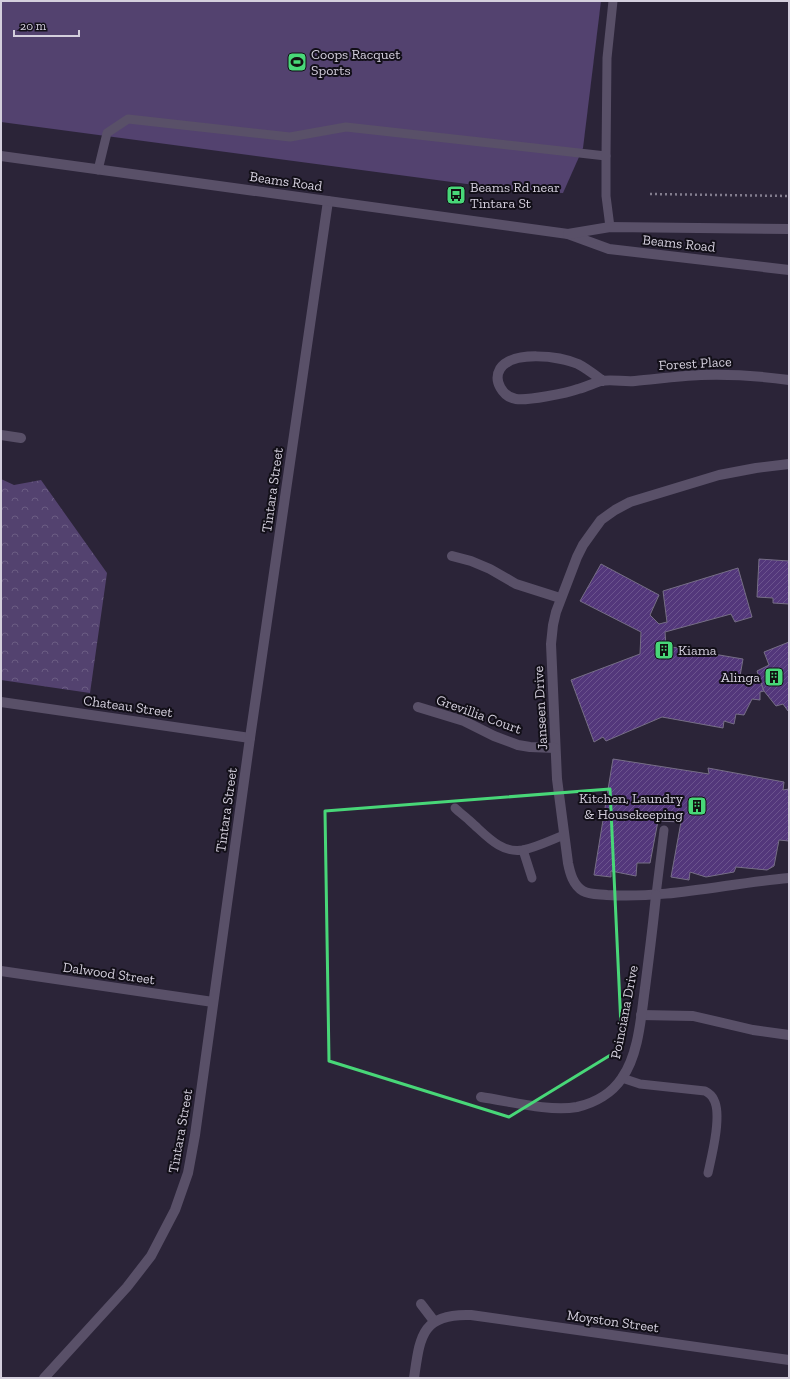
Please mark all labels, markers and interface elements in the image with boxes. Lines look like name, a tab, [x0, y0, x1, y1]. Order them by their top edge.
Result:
scale bar	[14, 12, 79, 38]
text: 20 m	[20, 19, 47, 33]
place label: Coops Racquet Sports	[311, 46, 401, 79]
sports icon: Coops Racquet Sports	[286, 51, 308, 73]
street label: Beams Road	[248, 168, 324, 195]
place label: Beams Rd near Tintara St	[470, 179, 560, 212]
bus stop icon: Beams Rd near Tintara St	[445, 184, 467, 206]
street label: Beams Road	[642, 231, 717, 256]
street label: Forest Place	[658, 353, 732, 374]
street label: Tintara Street	[258, 446, 287, 533]
building icon: Kiama	[653, 639, 675, 661]
place label: Kiama	[678, 642, 717, 659]
street label: Janseen Drive	[530, 665, 551, 750]
building icon: Alinga	[763, 666, 785, 688]
place label: Alinga	[721, 669, 760, 686]
street label: Grevillia Court	[434, 691, 524, 738]
street label: Chateau Street	[82, 692, 175, 721]
street label: Tintara Street	[212, 766, 241, 853]
place label: Kitchen, Laundry & Housekeeping	[579, 790, 684, 823]
building icon: Kitchen, Laundry & Housekeeping	[686, 795, 708, 817]
street label: Dalwood Street	[62, 959, 157, 988]
street label: Poinciana Drive	[607, 963, 642, 1060]
street label: Tintara Street	[165, 1087, 196, 1175]
street label: Moyston Street	[566, 1307, 661, 1336]

